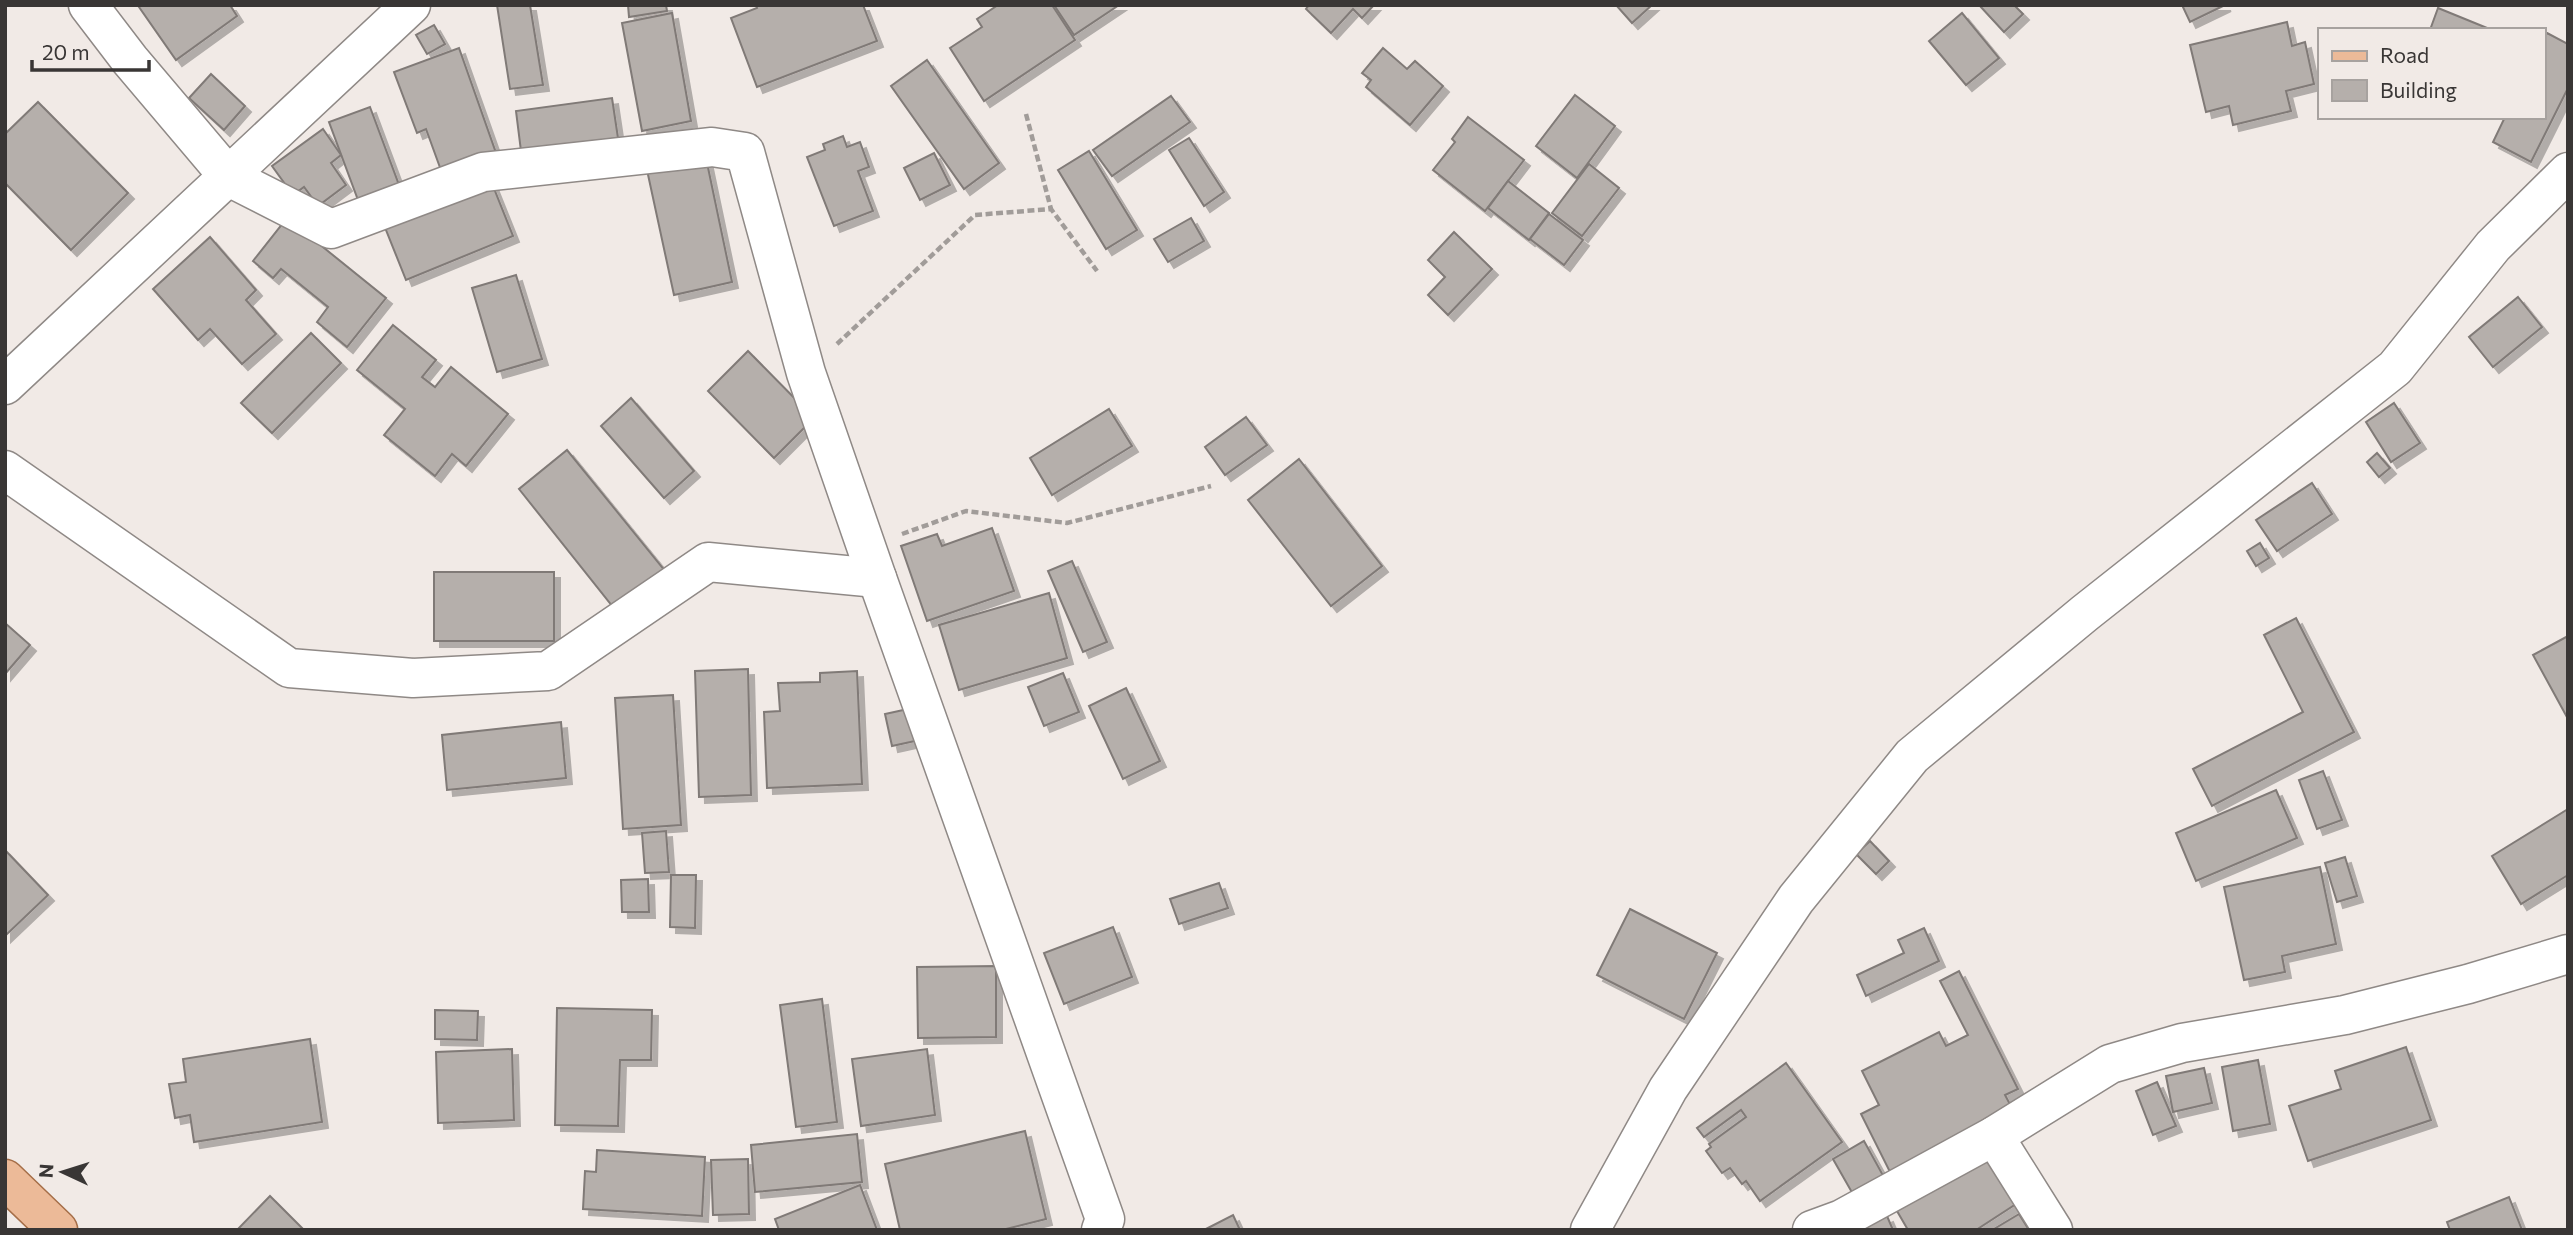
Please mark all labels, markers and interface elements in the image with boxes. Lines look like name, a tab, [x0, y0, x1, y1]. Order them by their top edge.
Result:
scale bar	[32, 28, 149, 72]
legend	[2318, 28, 2545, 119]
text: 20 m	[42, 39, 90, 64]
text: Road	[2380, 42, 2429, 67]
text: Building	[2380, 77, 2457, 102]
north arrow	[28, 1137, 98, 1207]
text: N	[34, 1163, 58, 1179]

